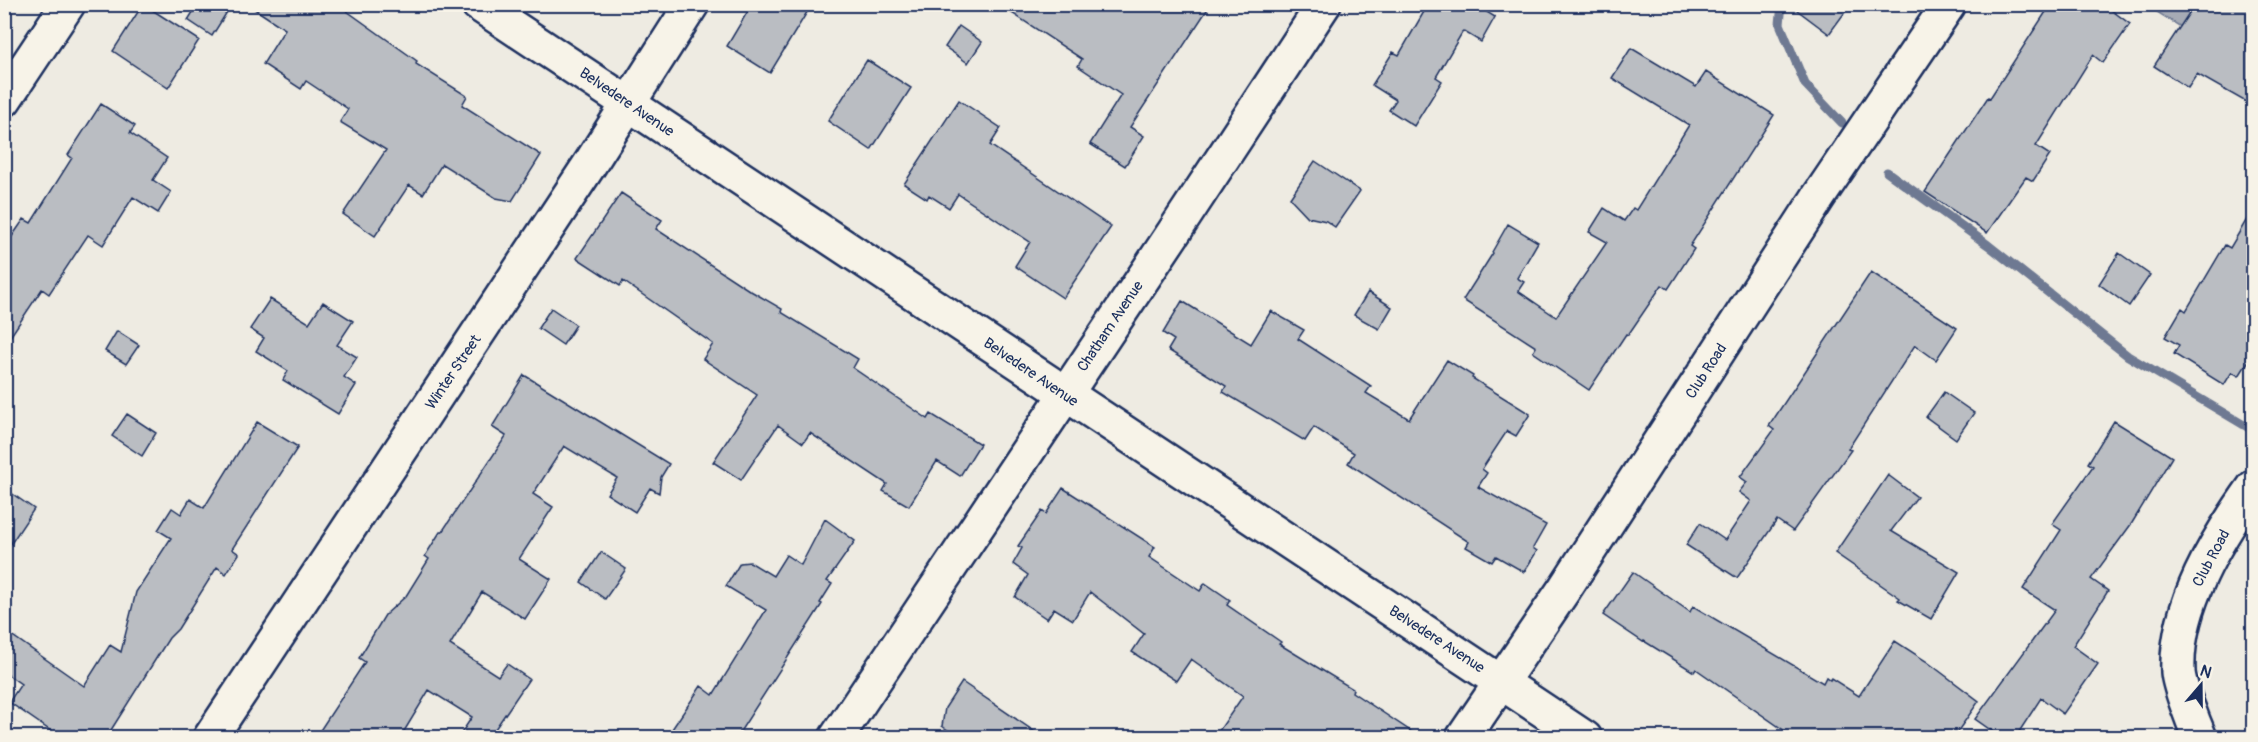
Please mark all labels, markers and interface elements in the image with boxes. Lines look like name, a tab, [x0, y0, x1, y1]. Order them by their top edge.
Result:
street label: Belvedere Avenue	[576, 64, 678, 141]
street label: Chatham Avenue	[1073, 277, 1148, 375]
street label: Winter Street	[421, 330, 486, 413]
street label: Belvedere Avenue	[980, 334, 1082, 411]
street label: Club Road	[1682, 340, 1731, 402]
street label: Club Road	[2188, 526, 2234, 590]
street label: Belvedere Avenue	[1385, 601, 1489, 678]
north arrow	[2171, 655, 2231, 715]
text: N	[2197, 661, 2214, 683]

